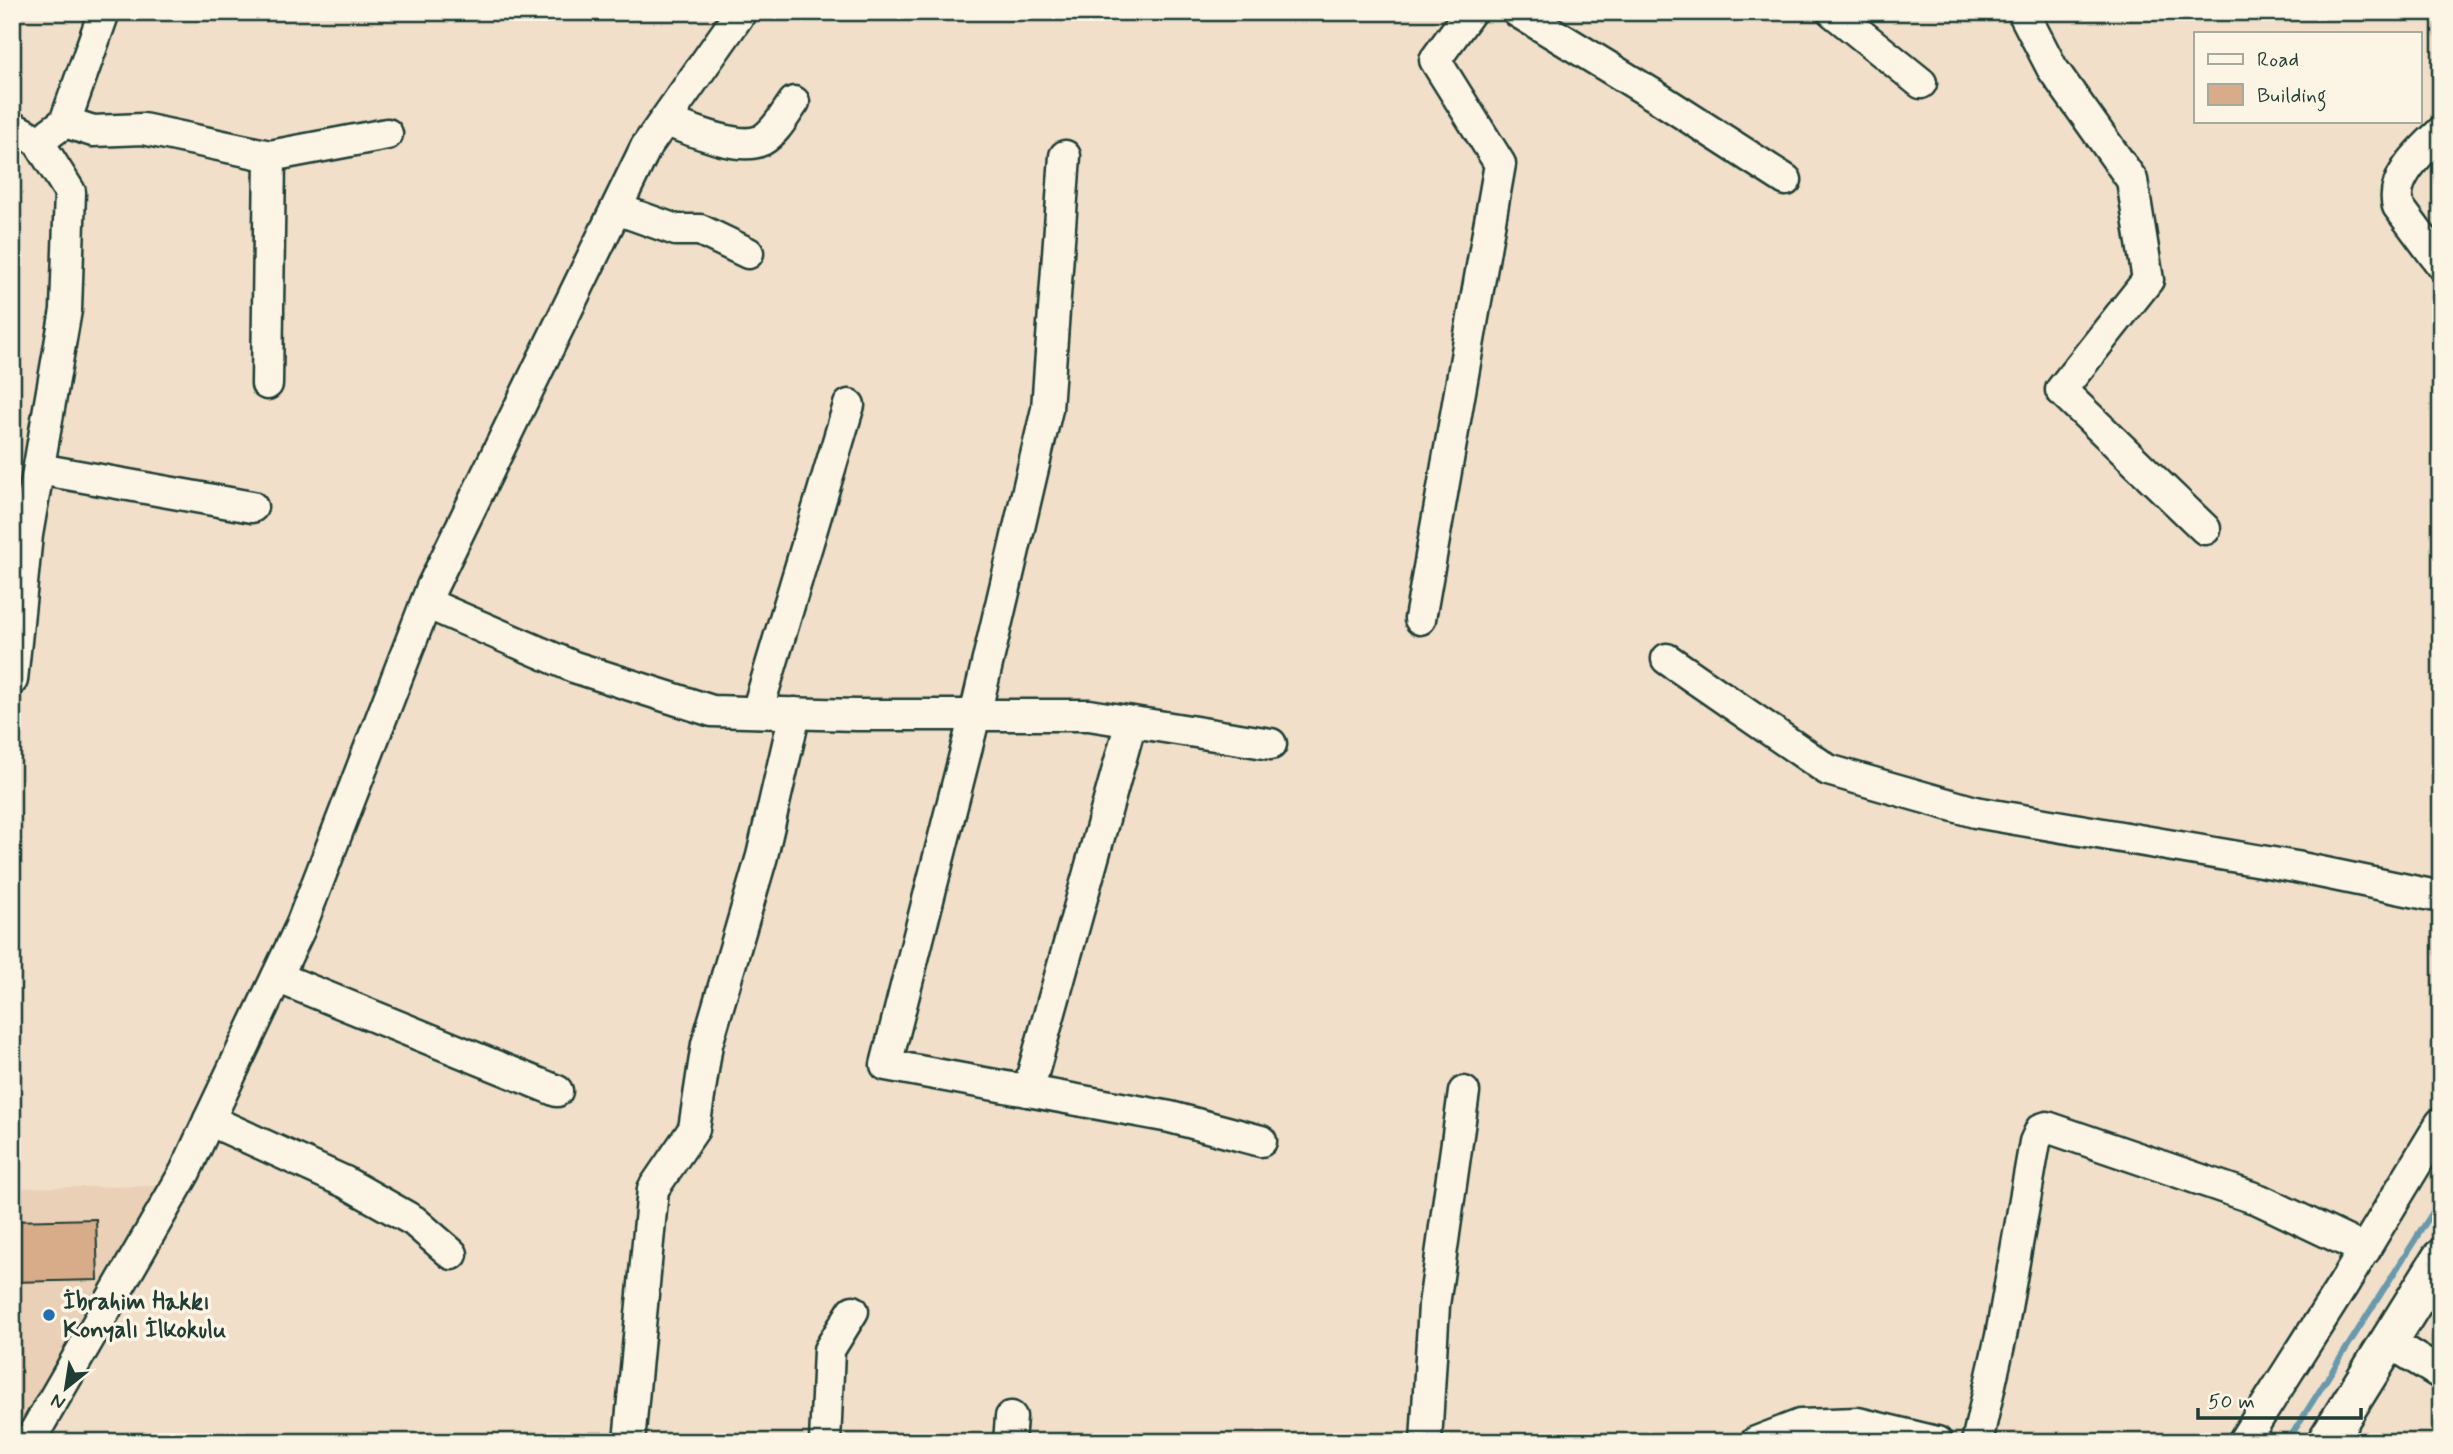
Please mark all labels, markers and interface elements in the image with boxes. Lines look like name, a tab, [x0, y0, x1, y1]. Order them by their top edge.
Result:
legend	[2194, 32, 2422, 122]
text: Road	[2257, 46, 2299, 74]
text: Building	[2257, 82, 2327, 112]
place label: İbrahim Hakkı Konyalı İlkokulu	[63, 1287, 226, 1346]
marker: İbrahim Hakkı Konyalı İlkokulu	[41, 1307, 57, 1323]
north arrow	[32, 1352, 102, 1422]
scale bar	[2198, 1377, 2360, 1421]
text: N	[47, 1387, 70, 1415]
text: 50 m	[2208, 1388, 2255, 1416]

